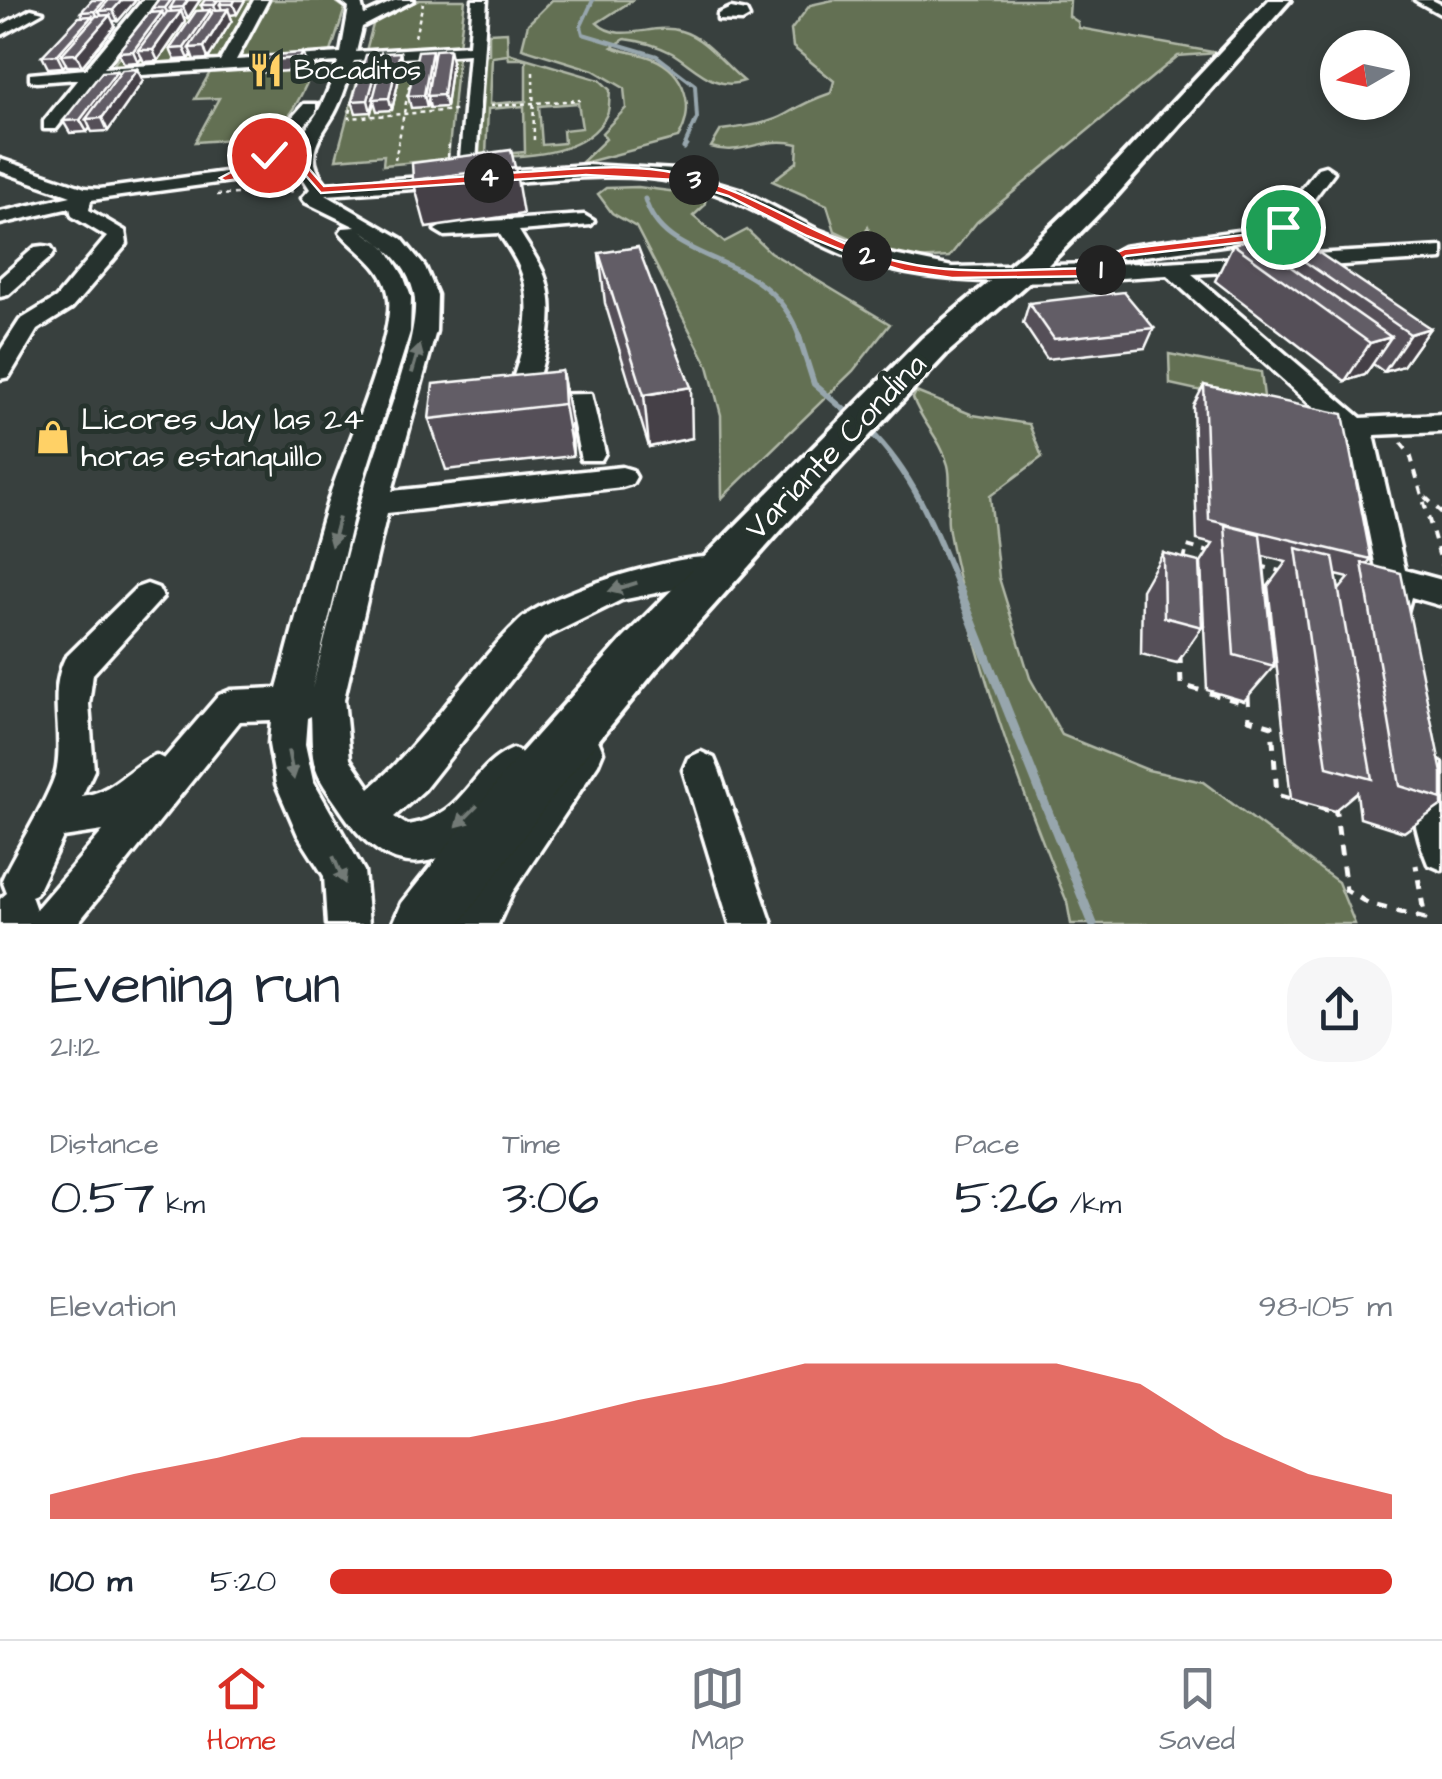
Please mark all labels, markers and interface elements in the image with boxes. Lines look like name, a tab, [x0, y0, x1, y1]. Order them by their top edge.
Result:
north arrow	[1320, 30, 1410, 120]
map controls	[1320, 30, 1410, 120]
restaurant icon: Bocaditos	[247, 51, 285, 89]
place label: Bocaditos	[294, 51, 421, 90]
pin	[227, 113, 312, 198]
icon: check	[242, 128, 297, 183]
pin: 4	[464, 153, 514, 203]
pin: 3	[669, 155, 719, 205]
text: 4	[479, 158, 499, 197]
text: 3	[687, 160, 701, 199]
pin	[1241, 185, 1326, 270]
icon: arrive	[1256, 200, 1311, 255]
pin: 2	[842, 231, 892, 281]
text: 2	[859, 236, 875, 275]
pin: 1	[1076, 245, 1126, 295]
text: 1	[1099, 250, 1103, 289]
one-way arrow	[408, 343, 424, 374]
street label: Variante Condina	[735, 343, 937, 551]
place label: Licores Jay las 24 horas estanquillo	[81, 397, 364, 479]
shop icon: Licores Jay las 24 horas estanquillo	[34, 418, 72, 456]
one-way arrow	[326, 517, 342, 548]
one-way arrow	[607, 580, 638, 595]
one-way arrow	[284, 749, 299, 781]
one-way arrow	[455, 804, 479, 828]
one-way arrow	[332, 855, 348, 885]
text: Evening run	[50, 948, 340, 1024]
button: share	[1287, 957, 1392, 1062]
text: 21:12	[50, 1024, 100, 1069]
text: Distance	[50, 1125, 159, 1164]
text: Time	[502, 1125, 561, 1164]
text: Pace	[955, 1125, 1020, 1164]
text: 0.57	[50, 1164, 155, 1233]
text: 3:06	[502, 1164, 599, 1233]
text: 5:26	[955, 1164, 1058, 1233]
text: km	[155, 1185, 205, 1224]
text: /km	[1058, 1185, 1121, 1224]
text: Elevation	[50, 1284, 176, 1329]
text: 98–105 m	[1258, 1284, 1392, 1329]
text: 100 m	[50, 1559, 132, 1604]
text: 5:20	[210, 1559, 277, 1604]
tab: Home	[207, 1661, 277, 1760]
tab: Map	[690, 1661, 745, 1760]
tab: Saved	[1159, 1661, 1235, 1760]

